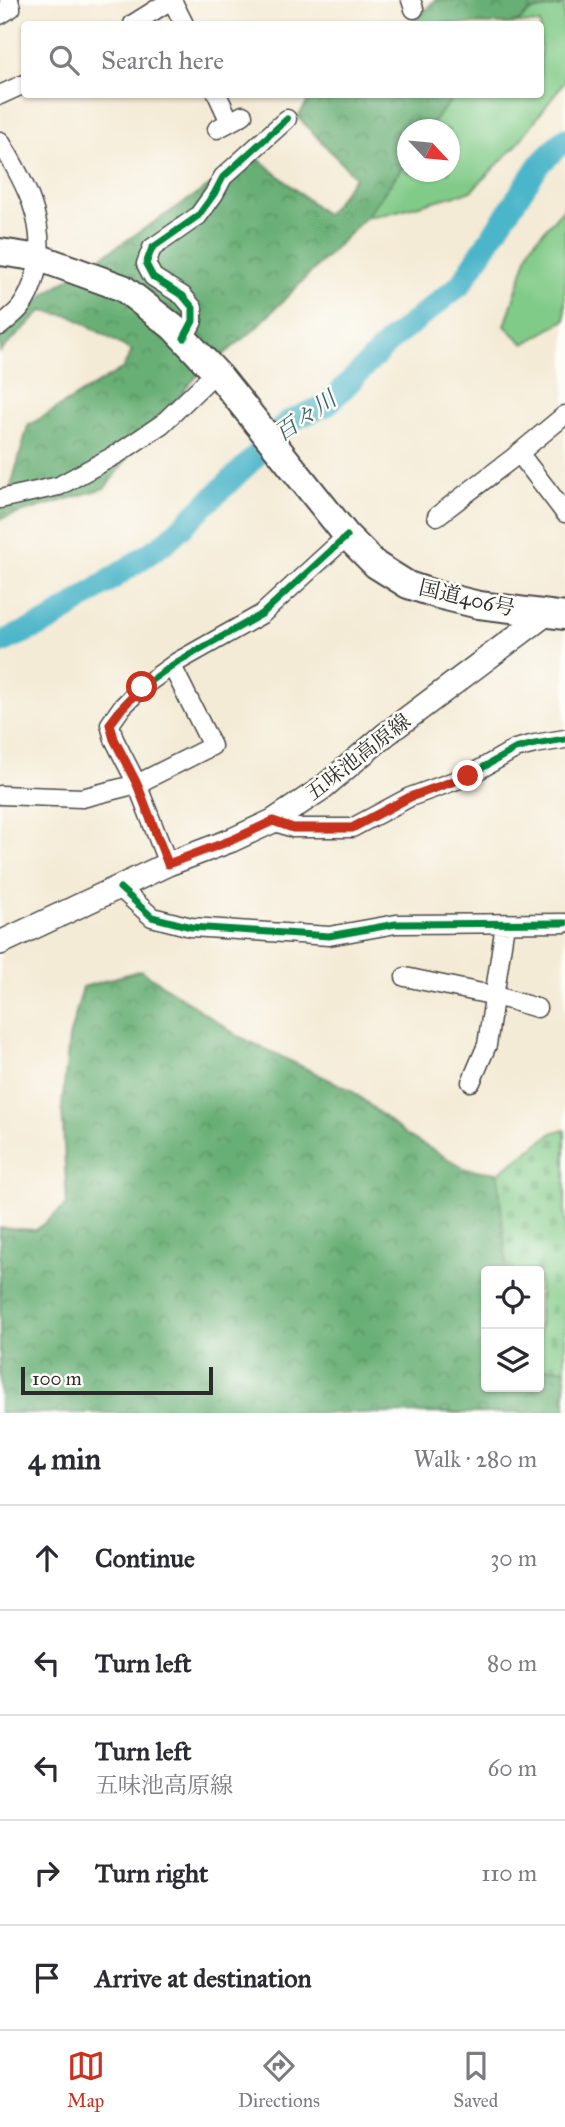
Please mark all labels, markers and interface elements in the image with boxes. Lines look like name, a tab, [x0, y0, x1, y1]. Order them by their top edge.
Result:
search box	[21, 21, 544, 98]
icon: search	[45, 41, 83, 79]
text: Search here	[101, 44, 224, 76]
north arrow	[397, 119, 460, 182]
water label: 百々川	[269, 383, 344, 447]
street label: 国道406号	[416, 574, 518, 622]
route start	[126, 671, 157, 702]
street label: 五味池高原線	[300, 708, 416, 806]
route end	[452, 760, 483, 791]
map controls	[481, 1266, 544, 1392]
button: locate	[481, 1266, 544, 1329]
button: layers	[481, 1329, 544, 1392]
scale bar	[21, 1364, 214, 1396]
text: 100 m	[32, 1367, 82, 1390]
text: 4 min	[28, 1441, 101, 1477]
text: Walk · 280 m	[413, 1445, 537, 1473]
icon: ahead	[28, 1539, 66, 1577]
text: Continue	[95, 1542, 195, 1574]
text: 30 m	[490, 1544, 537, 1572]
icon: left	[28, 1644, 66, 1682]
text: Turn left	[95, 1647, 191, 1679]
text: 80 m	[487, 1649, 537, 1677]
text: Turn left	[95, 1735, 191, 1767]
icon: left	[28, 1749, 66, 1787]
text: 60 m	[488, 1754, 537, 1782]
text: 五味池高原線	[95, 1771, 233, 1799]
icon: right	[28, 1854, 66, 1892]
text: Turn right	[95, 1857, 208, 1889]
text: 110 m	[481, 1859, 537, 1887]
icon: arrive	[28, 1959, 66, 1997]
text: Arrive at destination	[95, 1962, 312, 1994]
tab: Map	[67, 2047, 105, 2112]
tab: Directions	[238, 2047, 320, 2112]
tab: Saved	[453, 2047, 498, 2112]

